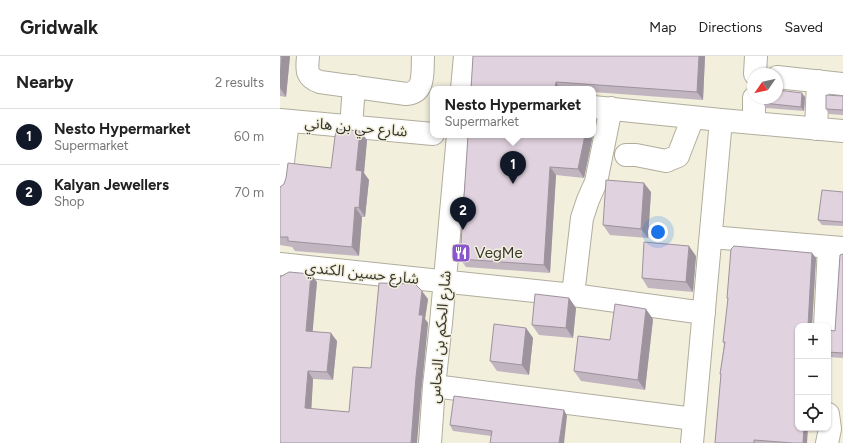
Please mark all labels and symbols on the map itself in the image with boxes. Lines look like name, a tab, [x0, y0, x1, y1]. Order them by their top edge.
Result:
north arrow	[747, 68, 783, 104]
street label: شارع حي بن هاني	[304, 114, 408, 143]
pin: 1	[500, 151, 526, 184]
pin: 2	[450, 197, 476, 230]
your location	[648, 222, 668, 242]
restaurant icon: VegMe	[450, 242, 472, 264]
place label: VegMe	[475, 244, 523, 262]
street label: شارع حسين الكندي	[304, 258, 420, 291]
street label: شارع الحكم بن النحاس	[425, 270, 458, 404]

